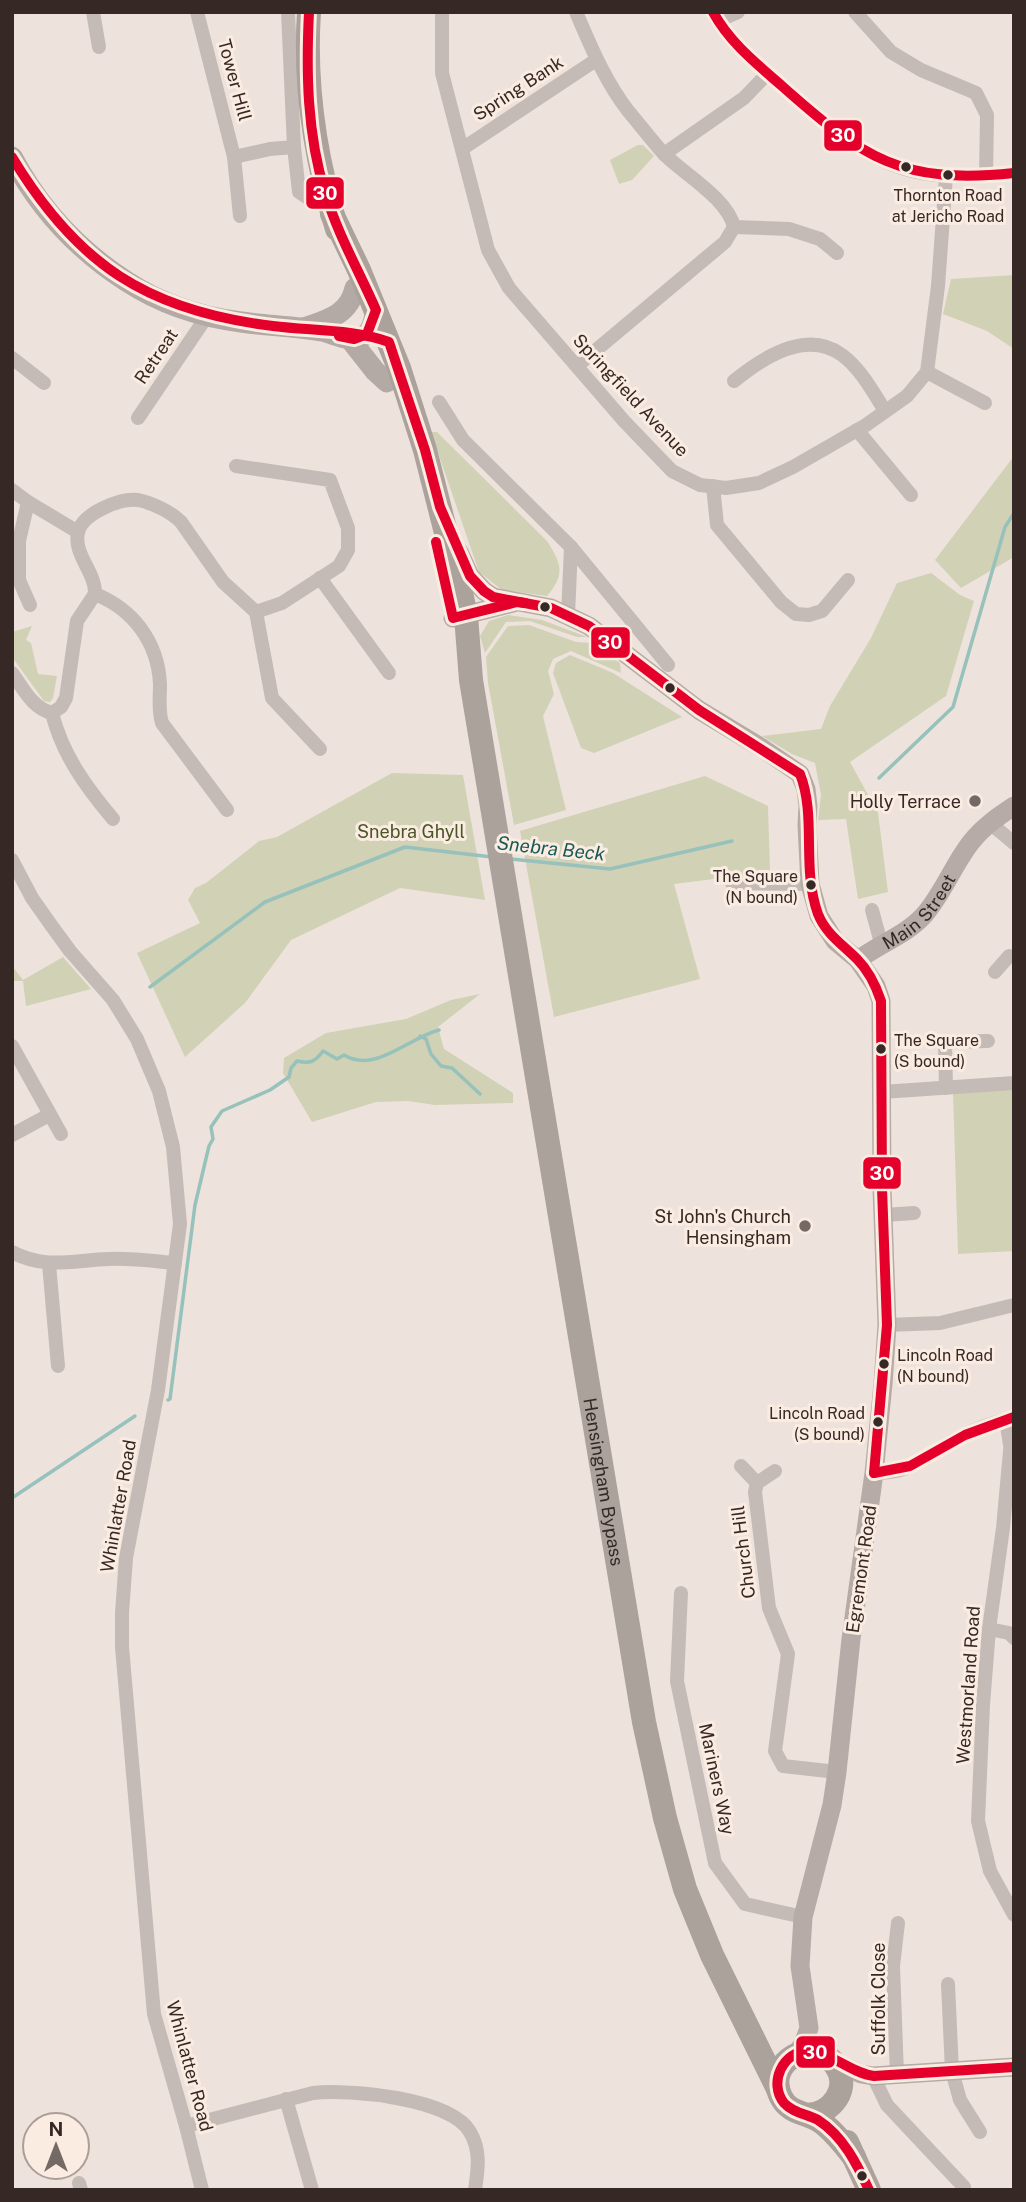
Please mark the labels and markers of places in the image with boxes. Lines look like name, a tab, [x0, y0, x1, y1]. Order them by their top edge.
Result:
unlabelled marker	[899, 160, 913, 174]
marker: Thornton Road at Jericho Road	[941, 168, 955, 182]
place label: Thornton Road at Jericho Road	[892, 186, 1004, 226]
unlabelled marker	[538, 600, 552, 614]
unlabelled marker	[663, 681, 677, 695]
place label: Holly Terrace	[850, 791, 961, 812]
marker: Holly Terrace	[967, 793, 983, 809]
place label: The Square (N bound)	[713, 867, 798, 907]
marker: The Square (N bound)	[804, 878, 818, 892]
place label: The Square (S bound)	[894, 1031, 979, 1071]
marker: The Square (S bound)	[874, 1042, 888, 1056]
place label: St John's Church Hensingham	[654, 1206, 791, 1248]
marker: St John's Church Hensingham	[797, 1218, 813, 1234]
place label: Lincoln Road (N bound)	[897, 1346, 993, 1386]
marker: Lincoln Road (N bound)	[877, 1357, 891, 1371]
place label: Lincoln Road (S bound)	[769, 1404, 865, 1444]
marker: Lincoln Road (S bound)	[871, 1415, 885, 1429]
unlabelled marker	[855, 2169, 869, 2183]

